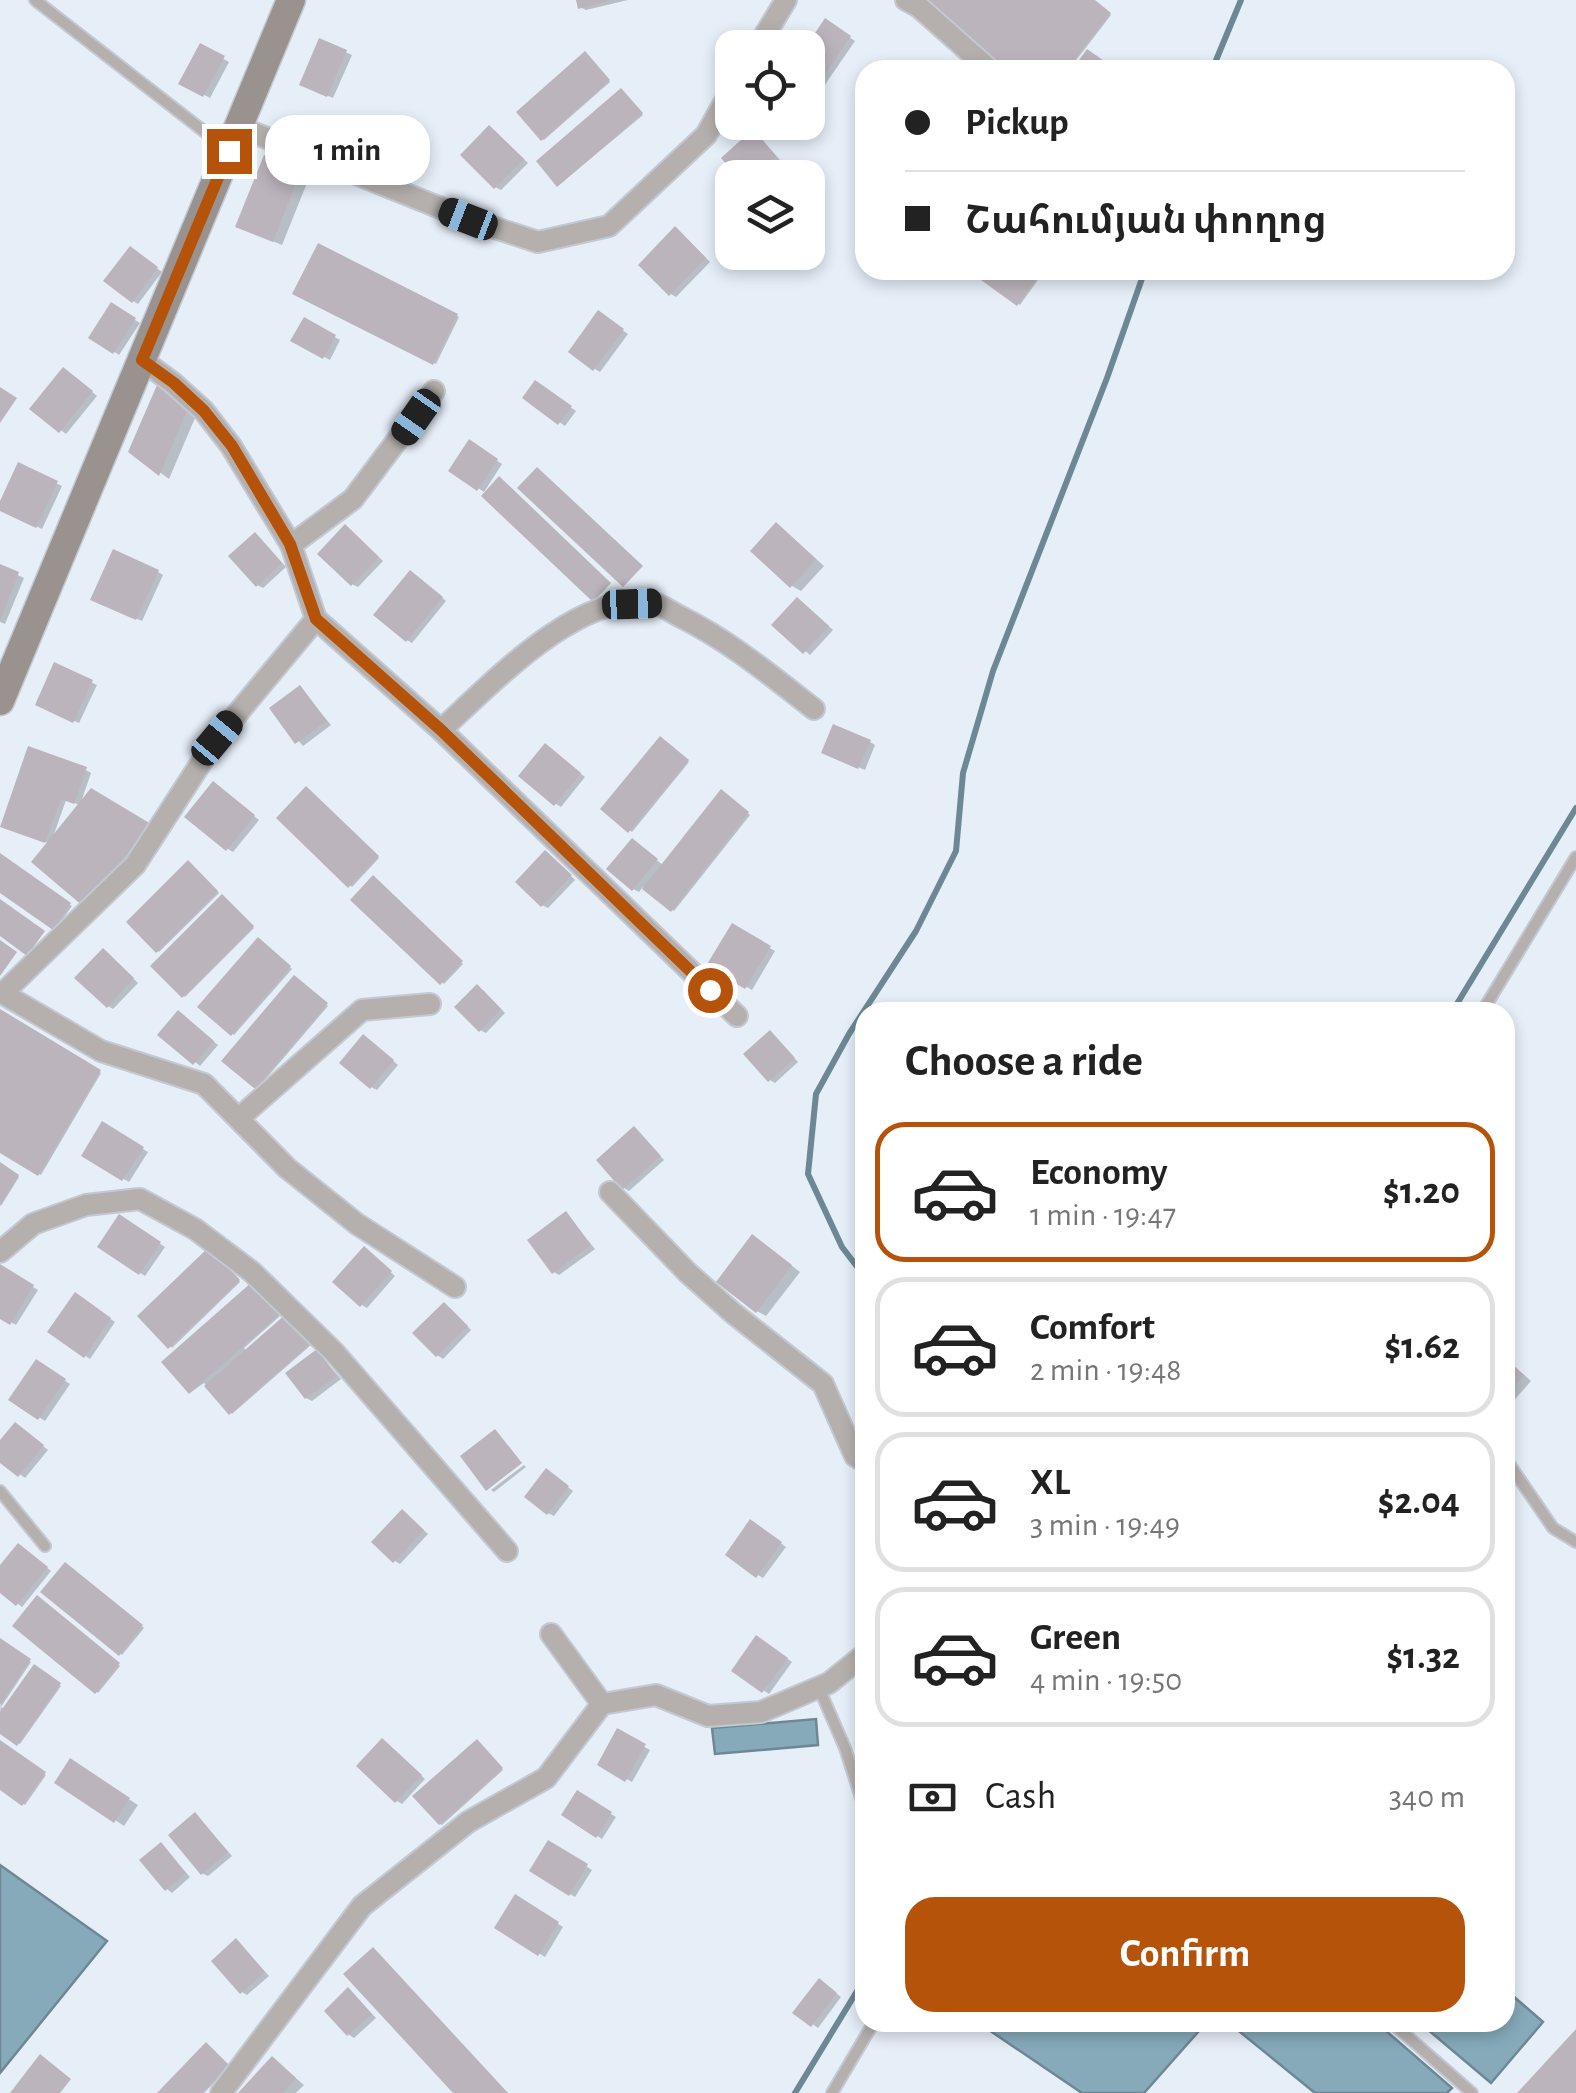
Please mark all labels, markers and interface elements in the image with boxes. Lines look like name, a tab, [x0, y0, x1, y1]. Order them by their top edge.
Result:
map controls	[715, 30, 825, 270]
button: locate	[715, 30, 825, 140]
text: Pickup	[965, 104, 1069, 142]
callout: 1 min	[264, 116, 429, 186]
route end	[207, 129, 252, 174]
text: 1 min	[314, 134, 381, 166]
button: layers	[715, 160, 825, 270]
car	[435, 194, 501, 244]
text: Շահումյան փողոց	[965, 203, 1327, 241]
car	[387, 384, 445, 450]
car	[601, 588, 663, 620]
car	[186, 705, 248, 771]
route start	[688, 968, 733, 1013]
text: Choose a ride	[905, 1039, 1143, 1084]
icon: car	[910, 1147, 1000, 1237]
text: Economy	[1030, 1154, 1168, 1192]
text: $1.20	[1383, 1173, 1460, 1211]
text: 1 min · 19:47	[1030, 1199, 1176, 1231]
icon: car	[910, 1302, 1000, 1392]
text: Comfort	[1030, 1309, 1155, 1347]
text: $1.62	[1384, 1328, 1460, 1366]
text: 2 min · 19:48	[1030, 1354, 1182, 1386]
icon: car	[910, 1457, 1000, 1547]
text: XL	[1030, 1464, 1070, 1502]
text: $2.04	[1377, 1483, 1460, 1521]
text: 3 min · 19:49	[1030, 1509, 1180, 1541]
icon: car	[910, 1612, 1000, 1702]
text: Green	[1030, 1619, 1121, 1657]
text: $1.32	[1386, 1638, 1460, 1676]
text: 4 min · 19:50	[1030, 1664, 1182, 1696]
icon: cash	[905, 1770, 960, 1825]
text: Cash	[985, 1778, 1056, 1816]
text: 340 m	[1389, 1781, 1465, 1813]
button: Confirm	[905, 1897, 1465, 2012]

